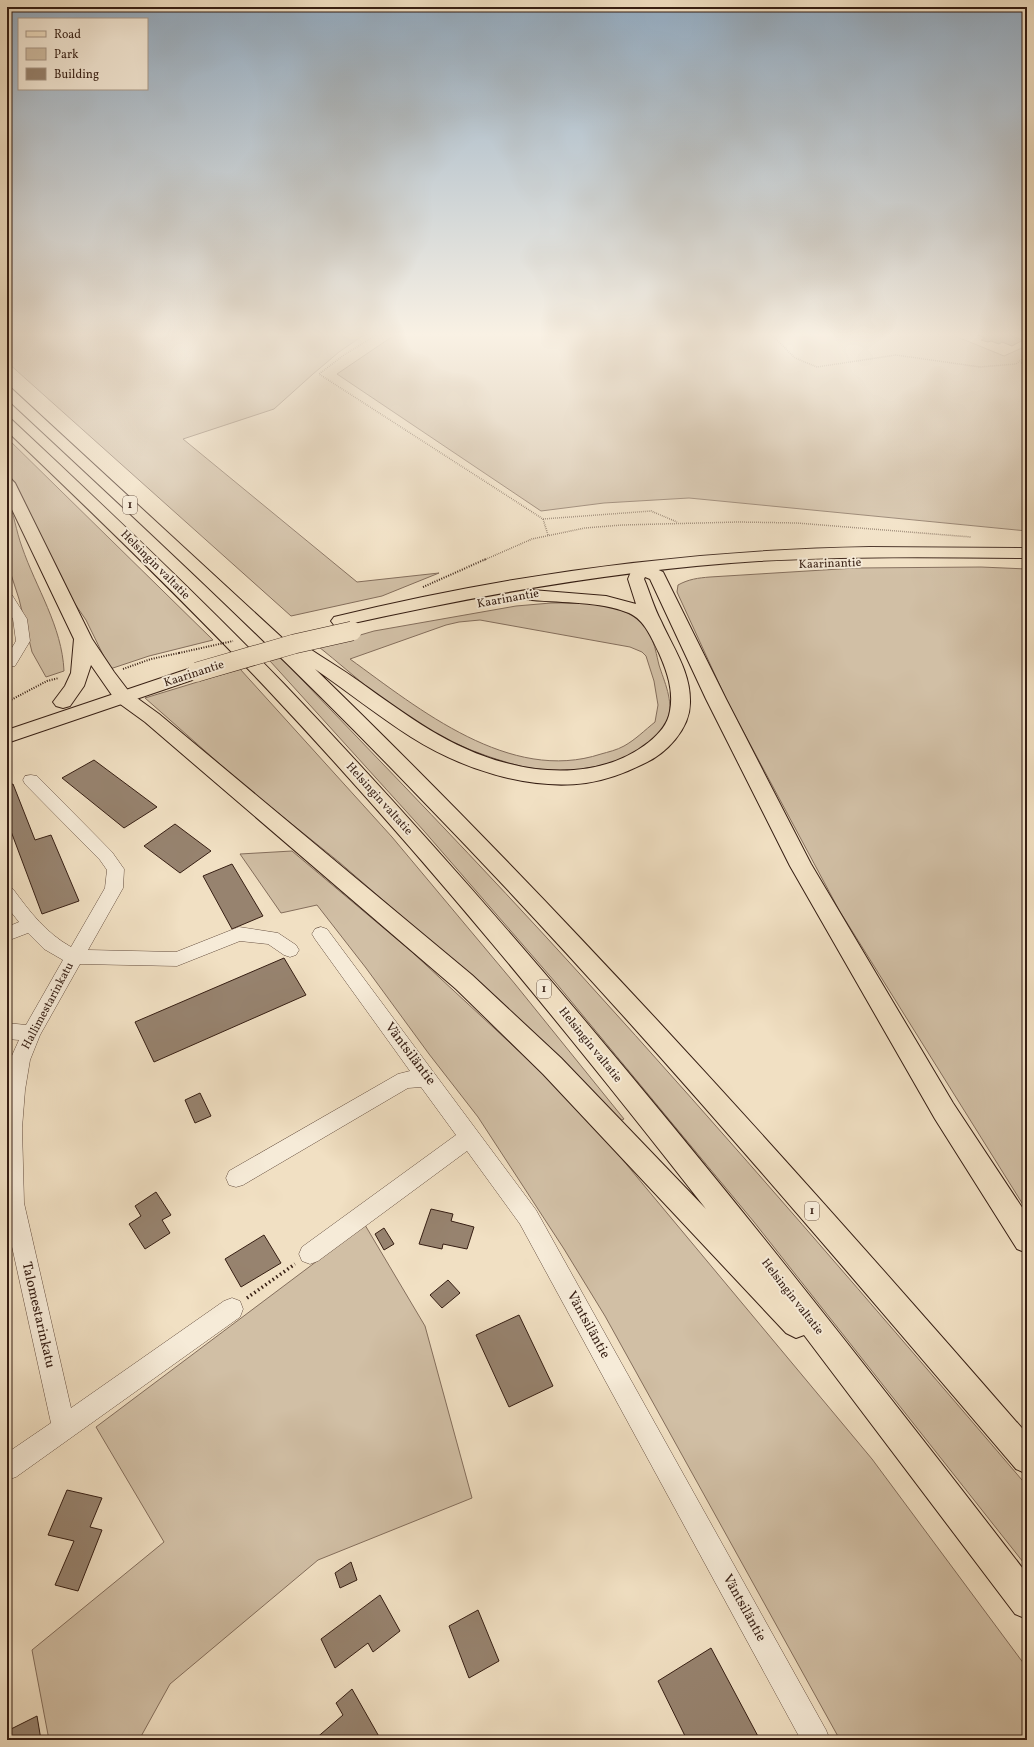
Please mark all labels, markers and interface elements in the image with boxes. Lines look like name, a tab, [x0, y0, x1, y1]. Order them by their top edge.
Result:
legend	[18, 18, 148, 90]
text: Road	[54, 27, 81, 43]
text: Park	[54, 47, 79, 63]
text: Building	[54, 67, 99, 83]
road number: 1	[123, 496, 137, 514]
street label: Helsingin valtatie	[117, 527, 194, 604]
street label: Kaarinantie	[798, 555, 862, 573]
street label: Kaarinantie	[476, 586, 540, 612]
street label: Kaarinantie	[162, 657, 227, 691]
street label: Helsingin valtatie	[342, 759, 416, 839]
street label: Hallimestarinkatu	[18, 959, 78, 1052]
road number: 1	[537, 980, 551, 998]
street label: Helsingin valtatie	[555, 1004, 626, 1086]
street label: Väntsiläntie	[380, 1019, 440, 1090]
road number: 1	[805, 1202, 819, 1220]
street label: Helsingin valtatie	[757, 1256, 827, 1339]
street label: Talomestarinkatu	[17, 1260, 59, 1370]
street label: Väntsiläntie	[562, 1288, 615, 1362]
street label: Väntsiläntie	[718, 1571, 771, 1645]

